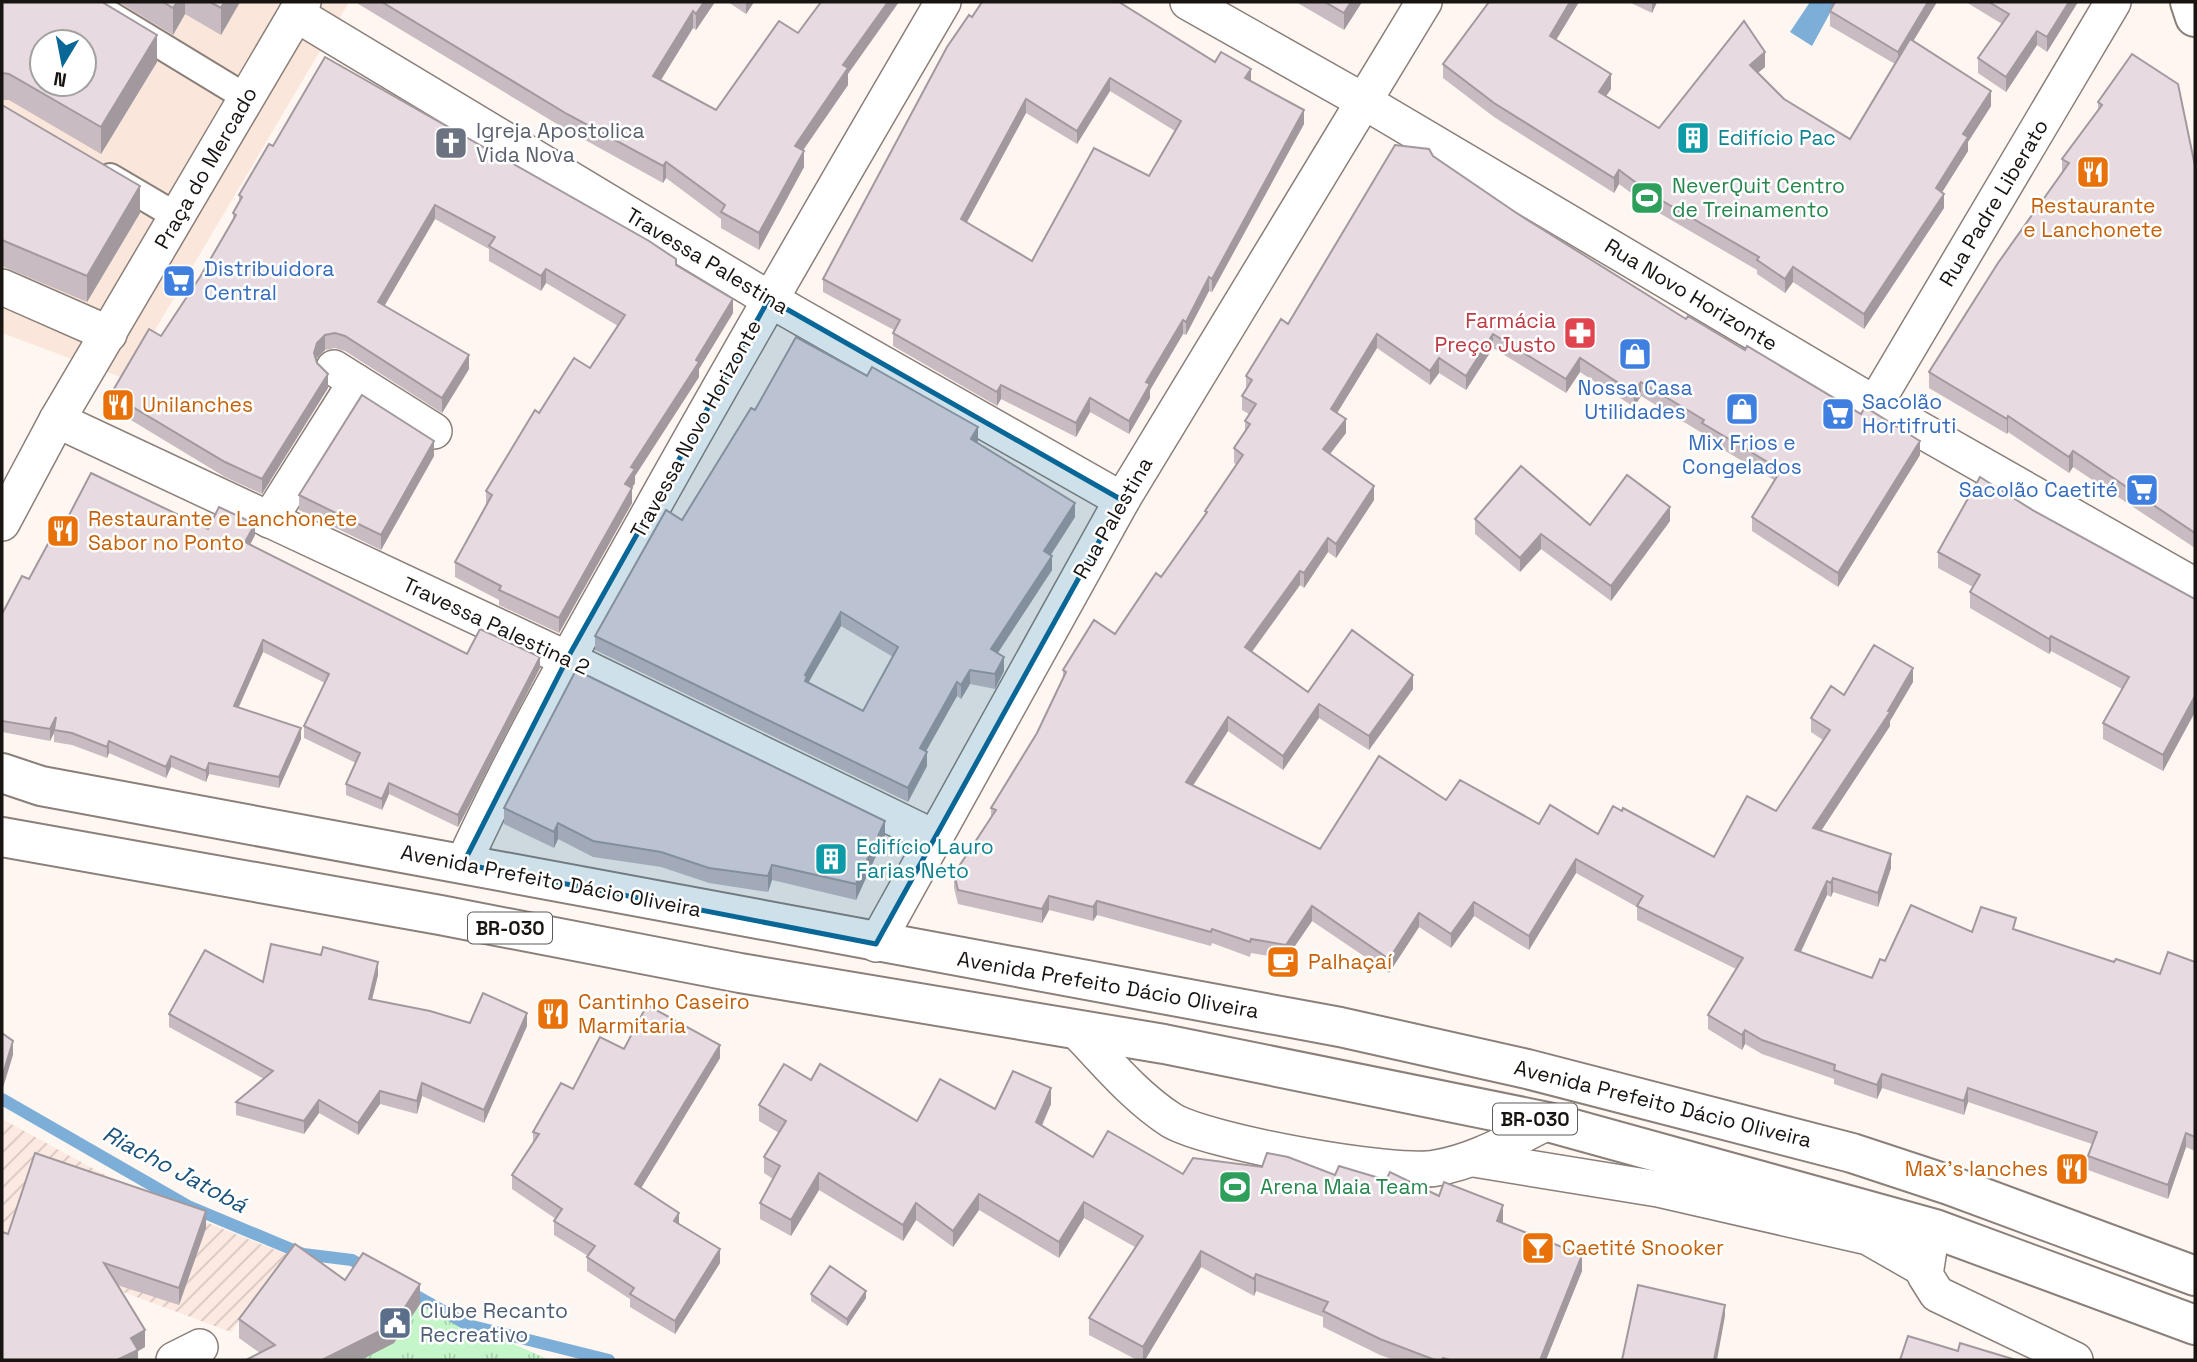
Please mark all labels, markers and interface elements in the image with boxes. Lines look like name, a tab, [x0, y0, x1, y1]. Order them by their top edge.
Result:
north arrow	[28, 28, 98, 98]
text: N	[52, 66, 69, 93]
street label: Praça do Mercado	[148, 82, 263, 254]
street label: Rua Padre Liberato	[1933, 114, 2054, 291]
place label: Igreja Apostolica Vida Nova	[476, 117, 645, 168]
building icon: Edifício Pac	[1674, 119, 1712, 157]
church icon: Igreja Apostolica Vida Nova	[432, 124, 470, 162]
place label: Edifício Pac	[1718, 124, 1836, 151]
restaurant icon: Restaurante e Lanchonete	[2074, 153, 2112, 191]
place label: NeverQuit Centro de Treinamento	[1672, 172, 1845, 223]
sports icon: NeverQuit Centro de Treinamento	[1628, 179, 1666, 217]
place label: Restaurante e Lanchonete	[2023, 192, 2163, 243]
street label: Travessa Palestina	[621, 201, 794, 320]
street label: Rua Novo Horizonte	[1600, 232, 1783, 357]
place label: Distribuidora Central	[204, 255, 334, 306]
supermarket icon: Distribuidora Central	[160, 262, 198, 300]
place label: Farmácia Preço Justo	[1435, 307, 1556, 358]
pharmacy icon: Farmácia Preço Justo	[1561, 314, 1599, 352]
street label: Travessa Novo Horizonte	[624, 315, 767, 543]
shop icon: Nossa Casa Utilidades	[1616, 335, 1654, 373]
place label: Nossa Casa Utilidades	[1578, 374, 1692, 425]
restaurant icon: Unilanches	[99, 386, 137, 424]
place label: Sacolão Hortifruti	[1862, 388, 1956, 439]
shop icon: Mix Frios e Congelados	[1723, 390, 1761, 428]
place label: Unilanches	[142, 391, 253, 418]
supermarket icon: Sacolão Hortifruti	[1819, 395, 1857, 433]
place label: Mix Frios e Congelados	[1682, 429, 1802, 480]
street label: Rua Palestina	[1067, 452, 1158, 583]
supermarket icon: Sacolão Caetité	[2123, 471, 2161, 509]
place label: Sacolão Caetité	[1959, 476, 2118, 503]
place label: Restaurante e Lanchonete Sabor no Ponto	[88, 505, 357, 556]
restaurant icon: Restaurante e Lanchonete Sabor no Ponto	[44, 512, 82, 550]
street label: Travessa Palestina 2	[398, 570, 594, 681]
place label: Edifício Lauro Farias Neto	[856, 833, 994, 884]
street label: Avenida Prefeito Dácio Oliveira	[399, 838, 704, 923]
building icon: Edifício Lauro Farias Neto	[812, 840, 850, 878]
road number: BR-030	[468, 912, 552, 944]
cafe icon: Palhaçaí	[1264, 943, 1302, 981]
street label: Avenida Prefeito Dácio Oliveira	[955, 945, 1261, 1024]
place label: Palhaçaí	[1308, 948, 1393, 975]
place label: Cantinho Caseiro Marmitaria	[578, 988, 750, 1039]
restaurant icon: Cantinho Caseiro Marmitaria	[534, 995, 572, 1033]
street label: Avenida Prefeito Dácio Oliveira	[1512, 1053, 1815, 1154]
road number: BR-030	[1493, 1104, 1577, 1134]
water label: Riacho Jatobá	[98, 1118, 253, 1220]
restaurant icon: Max's lanches	[2053, 1150, 2091, 1188]
place label: Max's lanches	[1905, 1155, 2048, 1182]
sports icon: Arena Maia Team	[1216, 1168, 1254, 1206]
place label: Arena Maia Team	[1260, 1173, 1429, 1200]
bar icon: Caetité Snooker	[1519, 1229, 1557, 1267]
place label: Caetité Snooker	[1562, 1234, 1724, 1261]
place label: Clube Recanto Recreativo	[420, 1297, 568, 1348]
public building icon: Clube Recanto Recreativo	[376, 1304, 414, 1342]

